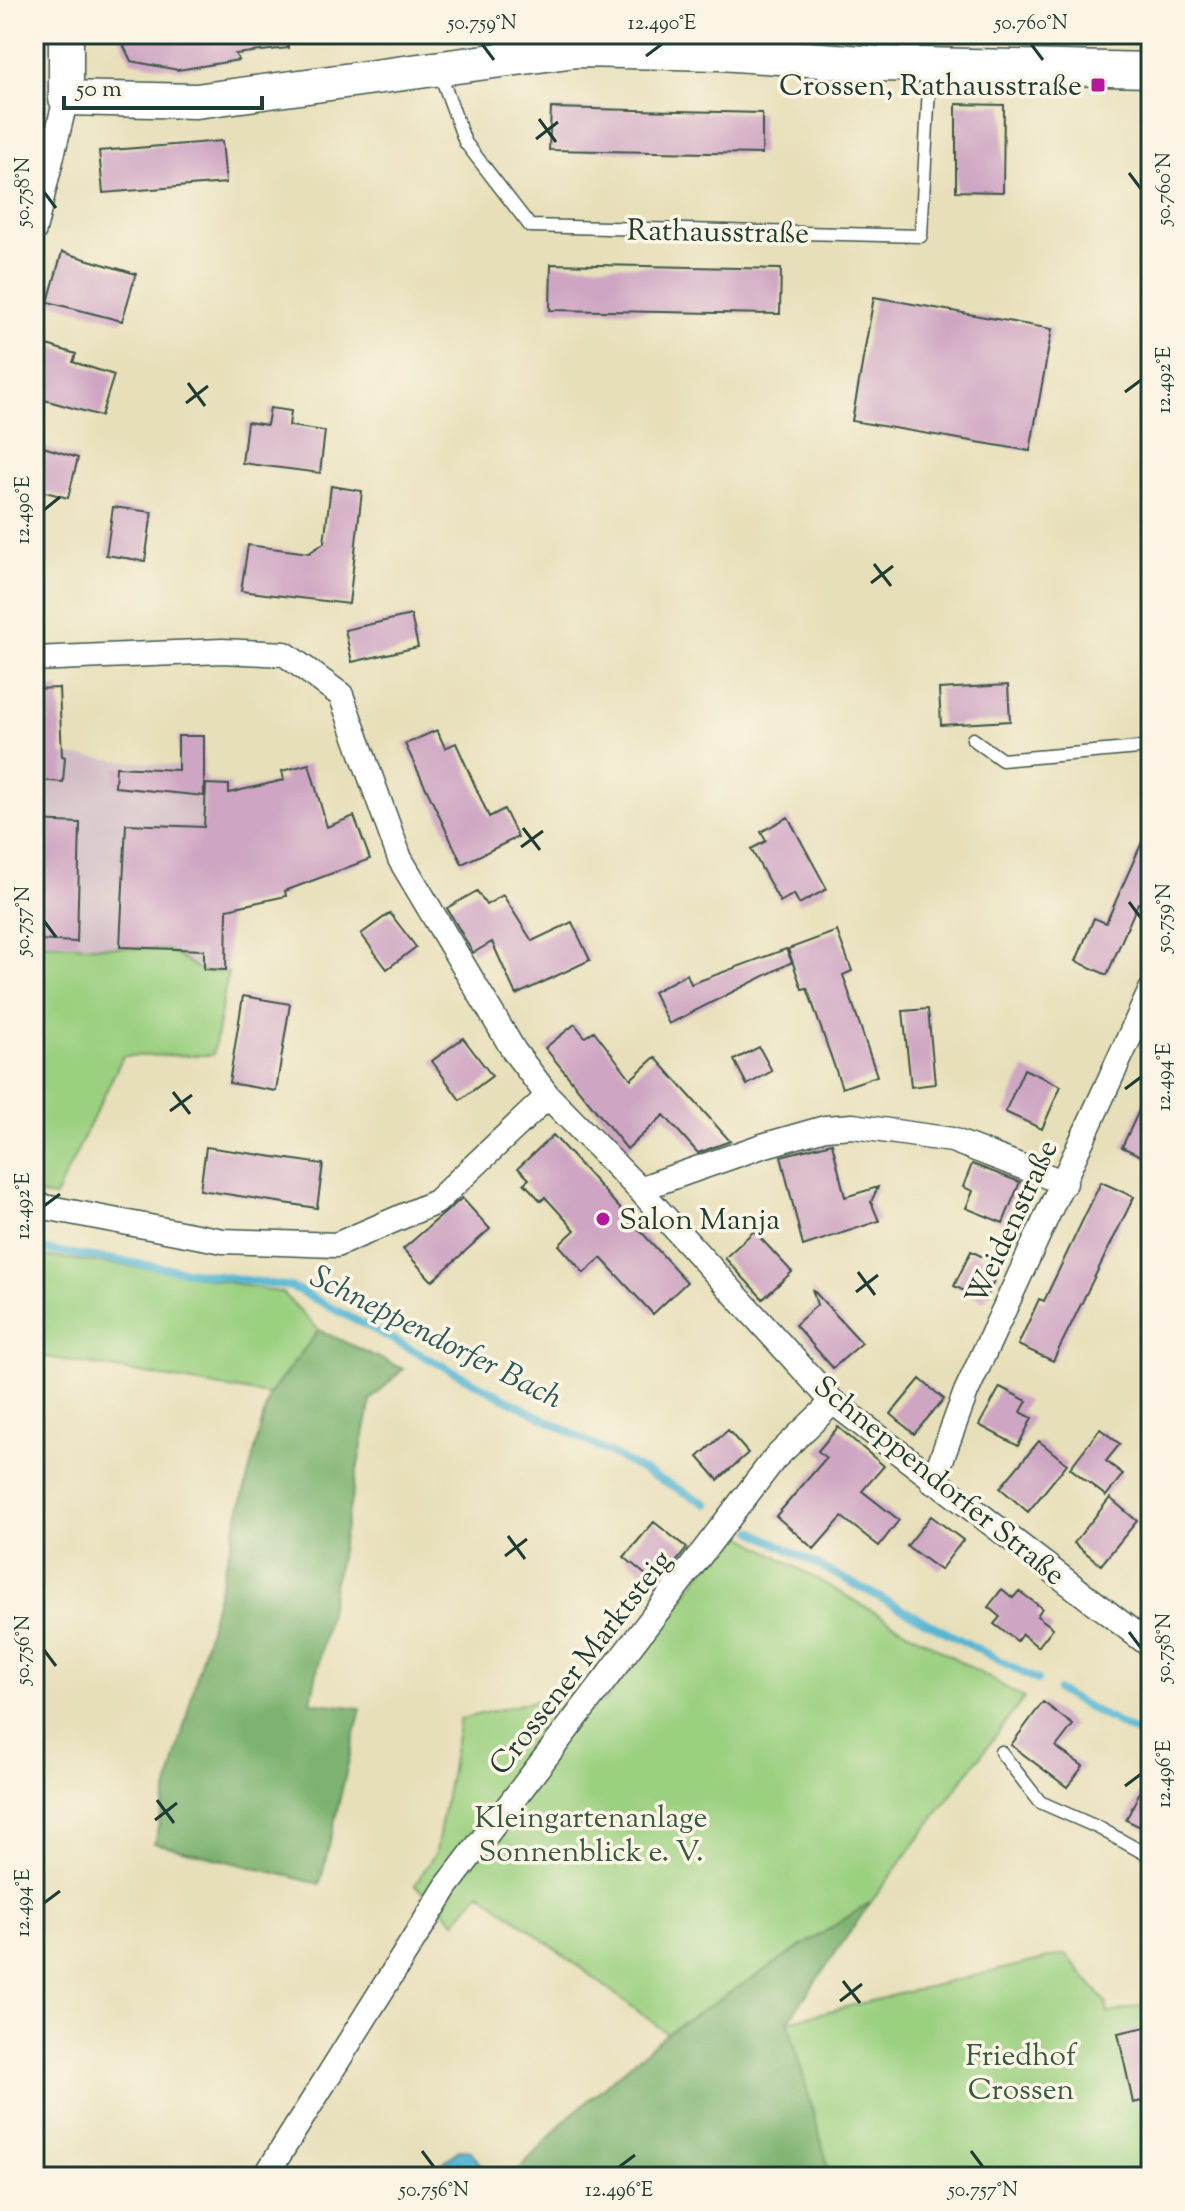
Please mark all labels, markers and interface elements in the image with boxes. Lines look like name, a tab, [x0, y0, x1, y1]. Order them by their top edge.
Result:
text: 50.759°N	[446, 10, 517, 39]
text: 12.490°E	[628, 10, 696, 39]
text: 50.760°N	[993, 10, 1068, 39]
scale bar	[64, 60, 262, 110]
place label: Crossen, Rathausstraße	[779, 66, 1082, 109]
text: 50 m	[74, 73, 122, 107]
marker: Crossen, Rathausstraße	[1089, 76, 1107, 94]
text: 50.760°N	[1151, 152, 1180, 227]
text: 50.758°N	[10, 157, 39, 228]
street label: Rathausstraße	[626, 210, 809, 257]
text: 12.492°E	[1151, 346, 1180, 414]
text: 12.490°E	[10, 476, 39, 544]
text: 50.759°N	[1151, 883, 1180, 954]
text: 50.757°N	[10, 886, 39, 957]
text: 12.494°E	[1151, 1043, 1180, 1111]
street label: Weidenstraße	[956, 1133, 1070, 1313]
text: 12.492°E	[10, 1172, 39, 1240]
place label: Salon Manja	[619, 1200, 780, 1243]
marker: Salon Manja	[594, 1210, 612, 1228]
water label: Schneppendorfer Bach	[301, 1255, 570, 1422]
street label: Schneppendorfer Straße	[803, 1367, 1074, 1597]
street label: Crossener Marktsteig	[480, 1542, 684, 1785]
text: 50.758°N	[1151, 1613, 1180, 1684]
text: 50.756°N	[10, 1615, 39, 1686]
text: 12.496°E	[1151, 1740, 1180, 1808]
park label: Kleingartenanlage Sonnenblick e. V.	[475, 1798, 707, 1875]
text: 12.494°E	[10, 1869, 39, 1937]
park label: Friedhof Crossen	[966, 2036, 1078, 2113]
text: 50.756°N	[398, 2177, 469, 2206]
text: 12.496°E	[585, 2177, 653, 2206]
text: 50.757°N	[947, 2177, 1018, 2206]

